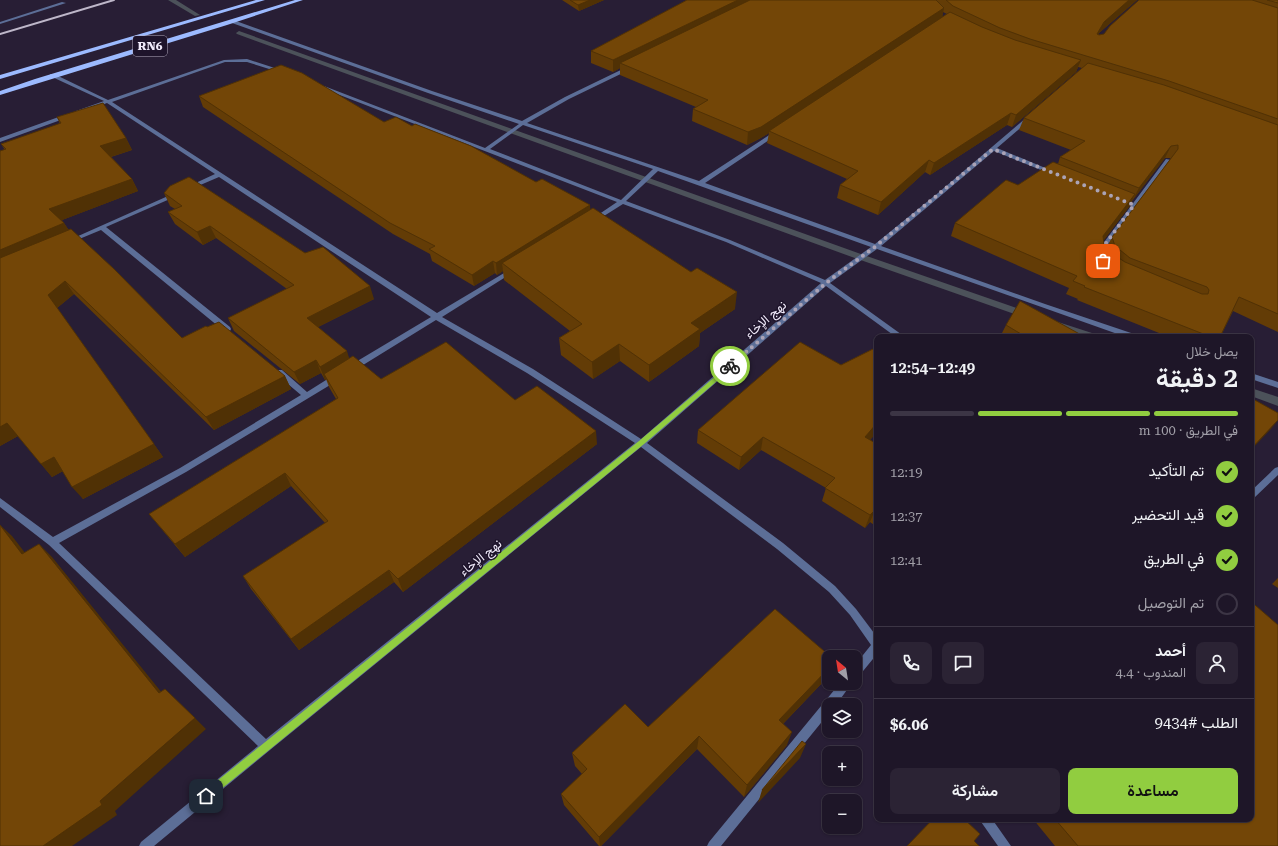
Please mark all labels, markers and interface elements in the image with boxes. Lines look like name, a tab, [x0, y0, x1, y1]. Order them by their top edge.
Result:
road number: RN6	[133, 36, 167, 56]
pin	[1086, 244, 1120, 278]
icon: bag	[1092, 250, 1114, 272]
street label: نهج الإخاء	[741, 297, 791, 343]
text: يصل خلال	[1186, 344, 1238, 359]
courier	[710, 346, 750, 386]
icon: bike	[719, 355, 741, 377]
text: 12:49–12:54	[890, 359, 975, 377]
text: 2 دقيقة	[1156, 363, 1238, 393]
text: في الطريق · 100 m	[1139, 423, 1238, 438]
icon: check	[1216, 461, 1238, 483]
text: تم التأكيد	[1149, 462, 1204, 480]
text: 12:19	[890, 465, 922, 480]
icon: check	[1216, 505, 1238, 527]
text: قيد التحضير	[1132, 506, 1204, 524]
text: 12:37	[890, 509, 922, 524]
street label: نهج الإخاء	[456, 536, 506, 581]
icon: check	[1216, 549, 1238, 571]
text: في الطريق	[1144, 550, 1204, 568]
text: 12:41	[890, 553, 922, 568]
text: تم التوصيل	[1138, 594, 1204, 612]
button: phone	[890, 642, 932, 684]
button: chat	[942, 642, 984, 684]
text: أحمد	[1155, 642, 1186, 660]
button: person	[1196, 642, 1238, 684]
north arrow	[822, 650, 862, 690]
map controls	[822, 650, 862, 834]
text: المندوب · 4.4	[1116, 665, 1186, 680]
button: layers	[822, 698, 862, 738]
text: الطلب #9434	[1155, 714, 1238, 732]
text: $6.06	[890, 716, 928, 734]
button: +	[822, 746, 862, 786]
button: مشاركة	[890, 768, 1060, 814]
button: مساعدة	[1068, 768, 1238, 814]
pin	[189, 779, 223, 813]
icon: home	[195, 785, 217, 807]
button: −	[822, 794, 862, 834]

